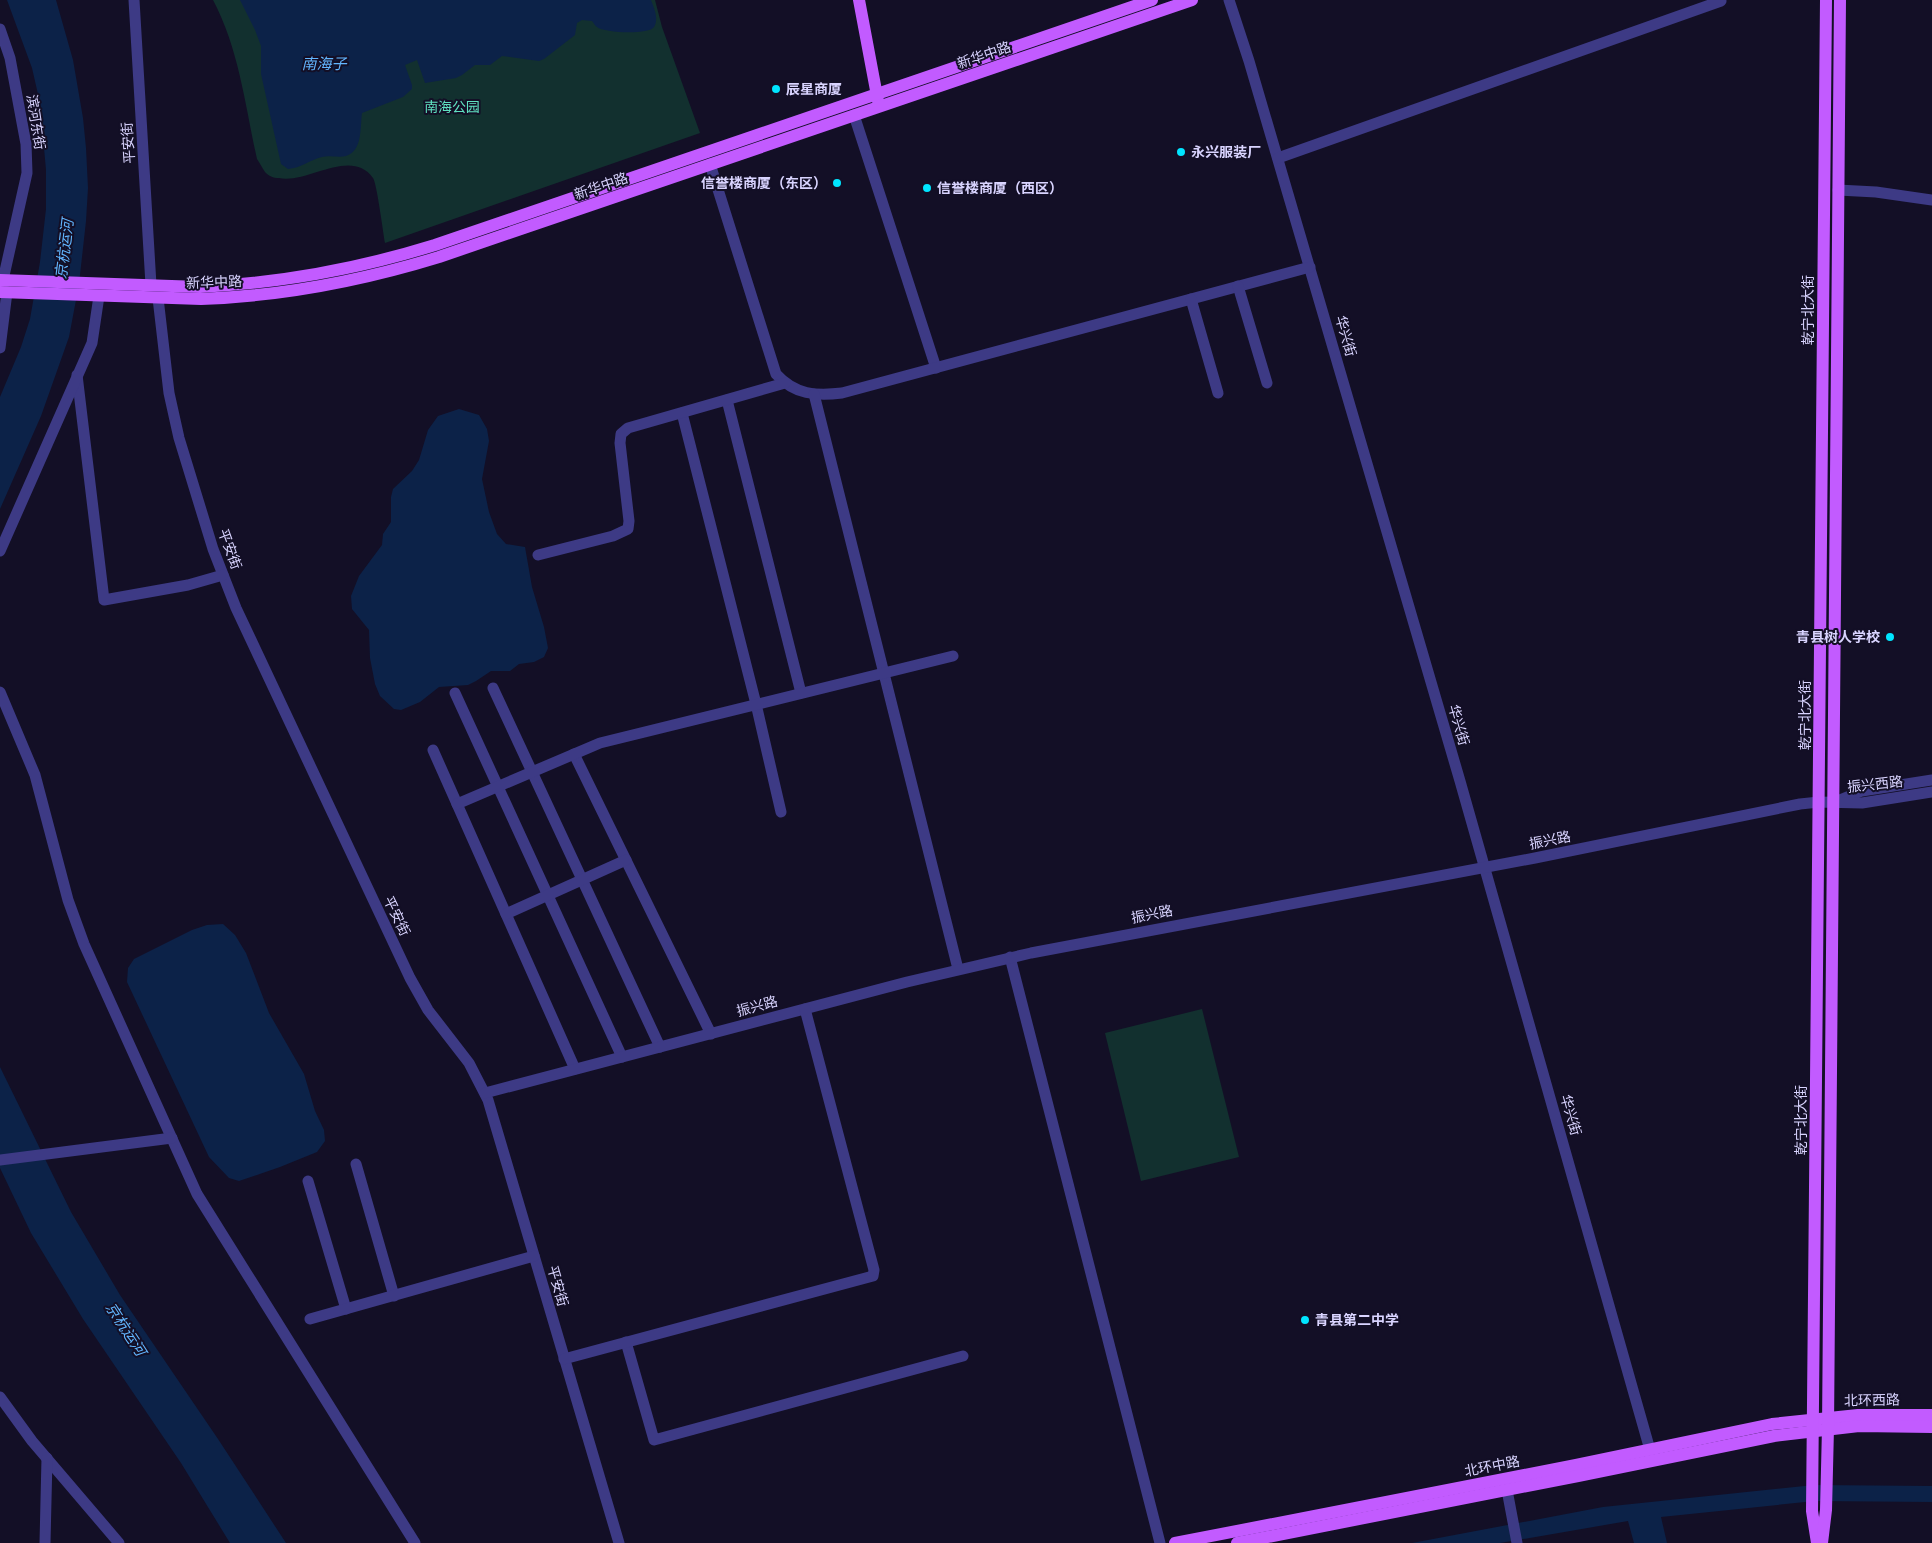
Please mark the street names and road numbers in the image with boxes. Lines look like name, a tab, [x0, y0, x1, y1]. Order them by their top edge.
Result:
street label: 新华中路	[955, 37, 1013, 73]
street label: 滨河东街	[23, 93, 49, 151]
street label: 平安街	[118, 121, 138, 165]
street label: 新华中路	[572, 168, 630, 204]
street label: 新华中路	[186, 272, 242, 292]
street label: 乾宁北大街	[1799, 275, 1817, 345]
street label: 华兴街	[1332, 313, 1360, 359]
street label: 平安街	[214, 526, 246, 572]
street label: 乾宁北大街	[1796, 680, 1814, 750]
street label: 华兴街	[1445, 702, 1473, 748]
street label: 振兴西路	[1846, 772, 1904, 796]
street label: 振兴路	[1528, 827, 1572, 853]
street label: 平安街	[380, 893, 414, 939]
street label: 振兴路	[1130, 901, 1174, 927]
street label: 振兴路	[734, 992, 780, 1020]
street label: 乾宁北大街	[1792, 1085, 1810, 1155]
street label: 华兴街	[1557, 1092, 1585, 1138]
street label: 平安街	[544, 1263, 572, 1309]
street label: 北环西路	[1844, 1391, 1900, 1409]
street label: 北环中路	[1463, 1452, 1521, 1480]

